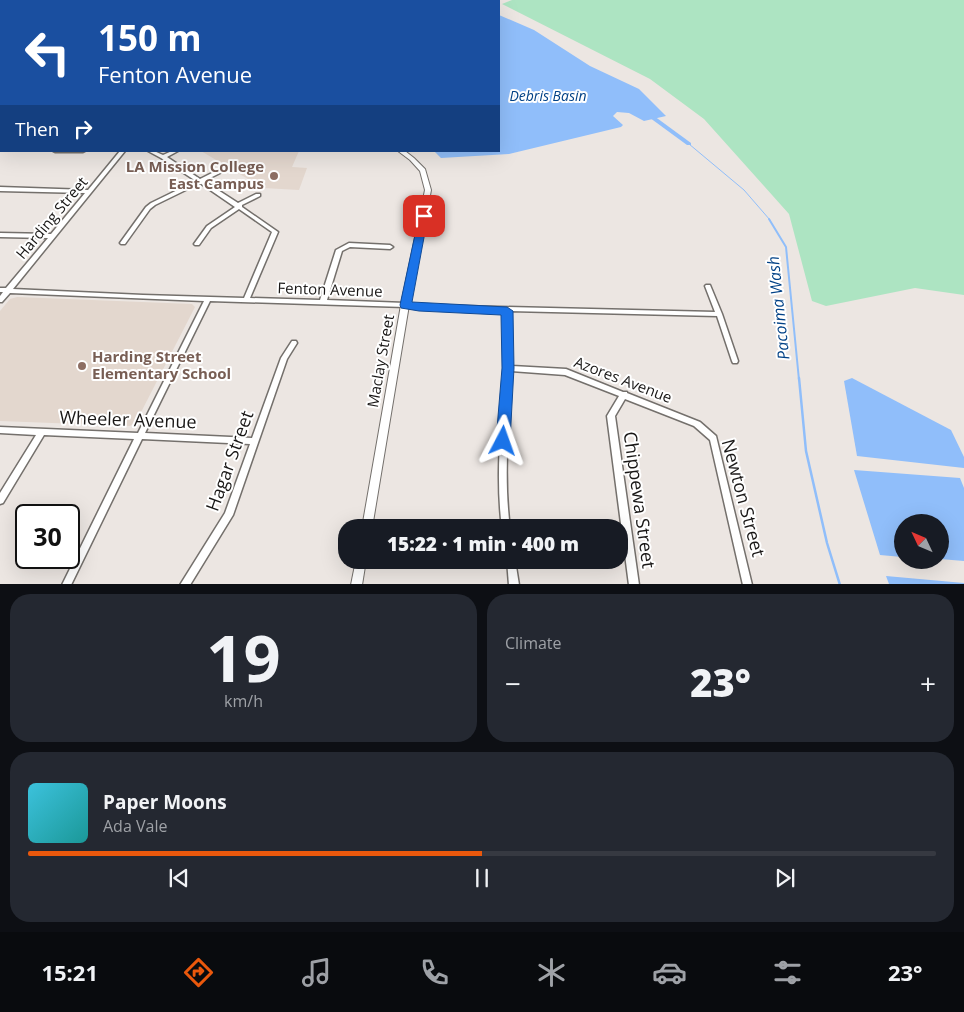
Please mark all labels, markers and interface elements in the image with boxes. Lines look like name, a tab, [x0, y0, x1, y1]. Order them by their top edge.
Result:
text: 150 m	[98, 14, 202, 61]
icon: left	[15, 20, 80, 85]
text: Fenton Avenue	[98, 59, 252, 89]
water label: Debris Basin	[509, 86, 587, 105]
icon: right	[69, 115, 97, 143]
text: Then	[15, 116, 59, 142]
place label: LA Mission College East Campus	[126, 156, 264, 193]
marker: LA Mission College East Campus	[268, 170, 280, 182]
street label: Harding Street	[11, 172, 92, 263]
pin	[403, 195, 445, 237]
icon: arrive	[410, 202, 438, 230]
water label: Pacoima Wash	[762, 255, 794, 361]
street label: Fenton Avenue	[277, 277, 383, 301]
street label: Maclay Street	[362, 313, 398, 409]
place label: Harding Street Elementary School	[92, 346, 231, 383]
street label: Azores Avenue	[572, 351, 675, 407]
marker: Harding Street Elementary School	[76, 360, 88, 372]
street label: Wheeler Avenue	[59, 405, 197, 433]
street label: Hagar Street	[200, 407, 258, 514]
position arrow	[476, 414, 528, 466]
street label: Chippewa Street	[619, 430, 661, 570]
street label: Newton Street	[717, 436, 771, 559]
speed limit sign: 30	[15, 504, 80, 569]
north arrow	[894, 514, 949, 569]
map controls	[894, 514, 949, 569]
text: 15:22 · 1 min · 400 m	[387, 531, 579, 557]
text: 19	[206, 613, 281, 701]
text: Climate	[505, 632, 562, 654]
text: 23°	[690, 656, 751, 708]
text: −	[505, 664, 521, 702]
text: +	[920, 664, 936, 702]
text: km/h	[224, 690, 263, 712]
text: Paper Moons	[103, 789, 227, 815]
text: Ada Vale	[103, 815, 167, 837]
icon: previous	[165, 864, 193, 892]
icon: pause	[468, 864, 496, 892]
icon: next	[771, 864, 799, 892]
icon: directions	[181, 955, 216, 990]
icon: music	[299, 955, 334, 990]
icon: phone	[417, 955, 452, 990]
icon: climate	[534, 955, 569, 990]
icon: car	[652, 955, 687, 990]
icon: filters	[770, 955, 805, 990]
text: 15:21	[41, 957, 98, 987]
text: 23°	[888, 957, 923, 987]

